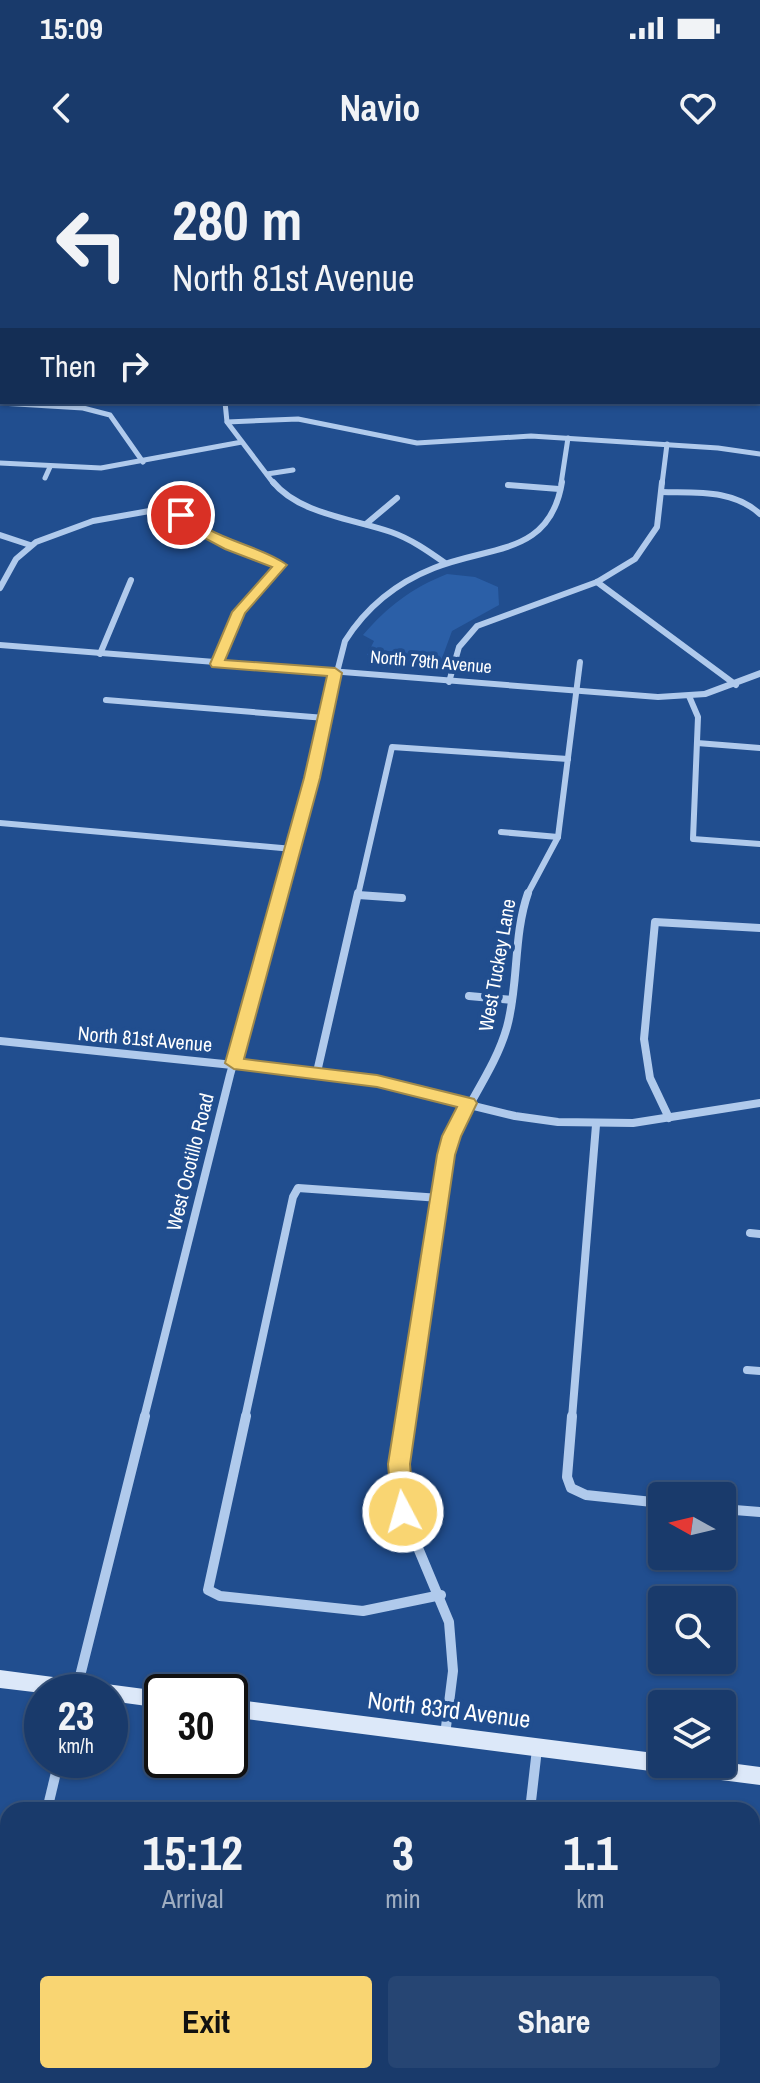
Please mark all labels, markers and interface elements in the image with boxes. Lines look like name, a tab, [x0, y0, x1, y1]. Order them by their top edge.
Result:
text: 15:09	[40, 8, 103, 48]
text: Navio	[340, 84, 420, 132]
icon: back	[40, 86, 84, 130]
icon: heart	[676, 86, 720, 130]
text: 280 m	[172, 182, 302, 257]
icon: left	[40, 192, 144, 296]
text: North 81st Avenue	[172, 254, 414, 302]
icon: right	[112, 344, 156, 388]
text: Then	[40, 346, 96, 386]
pin	[147, 481, 215, 549]
icon: arrive	[159, 493, 203, 537]
street label: North 79th Avenue	[369, 644, 493, 679]
street label: West Tuckey Lane	[472, 897, 521, 1033]
street label: North 81st Avenue	[77, 1019, 213, 1058]
street label: West Ocotillo Road	[159, 1090, 220, 1234]
position arrow	[361, 1470, 445, 1554]
north arrow	[648, 1482, 736, 1570]
map controls	[648, 1482, 736, 1778]
button: search	[648, 1586, 736, 1674]
speed limit sign: 30	[144, 1674, 248, 1778]
street label: North 83rd Avenue	[366, 1683, 532, 1735]
text: 23	[58, 1689, 94, 1742]
button: layers	[648, 1690, 736, 1778]
text: km/h	[58, 1732, 94, 1759]
text: 15:12	[142, 1820, 243, 1885]
text: 3	[392, 1820, 414, 1885]
text: 1.1	[563, 1820, 618, 1885]
text: Arrival	[162, 1881, 223, 1916]
text: min	[385, 1881, 421, 1916]
text: km	[576, 1881, 605, 1916]
button: Exit	[40, 1976, 372, 2068]
button: Share	[388, 1976, 720, 2068]

